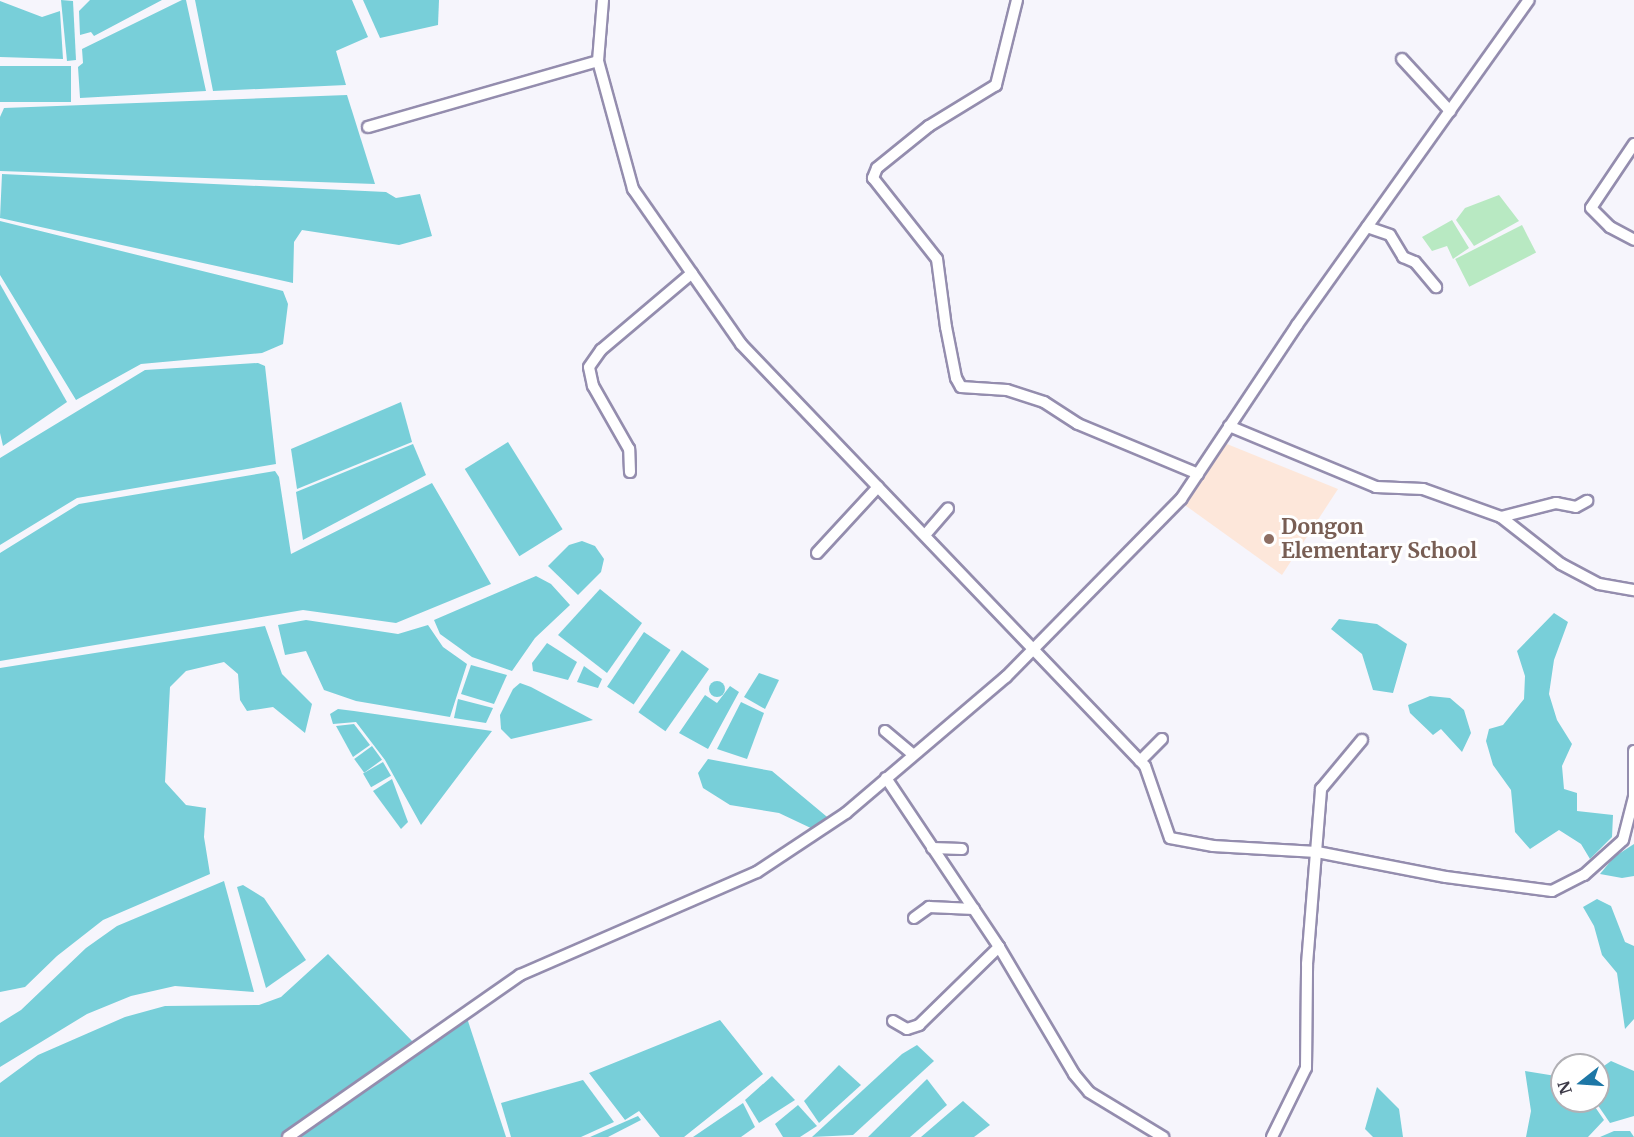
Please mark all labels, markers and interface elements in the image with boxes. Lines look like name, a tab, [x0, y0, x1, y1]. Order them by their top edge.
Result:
place label: Dongon Elementary School	[1281, 514, 1477, 564]
marker: Dongon Elementary School	[1262, 532, 1276, 546]
north arrow	[1550, 1053, 1610, 1113]
text: N	[1553, 1079, 1576, 1097]

